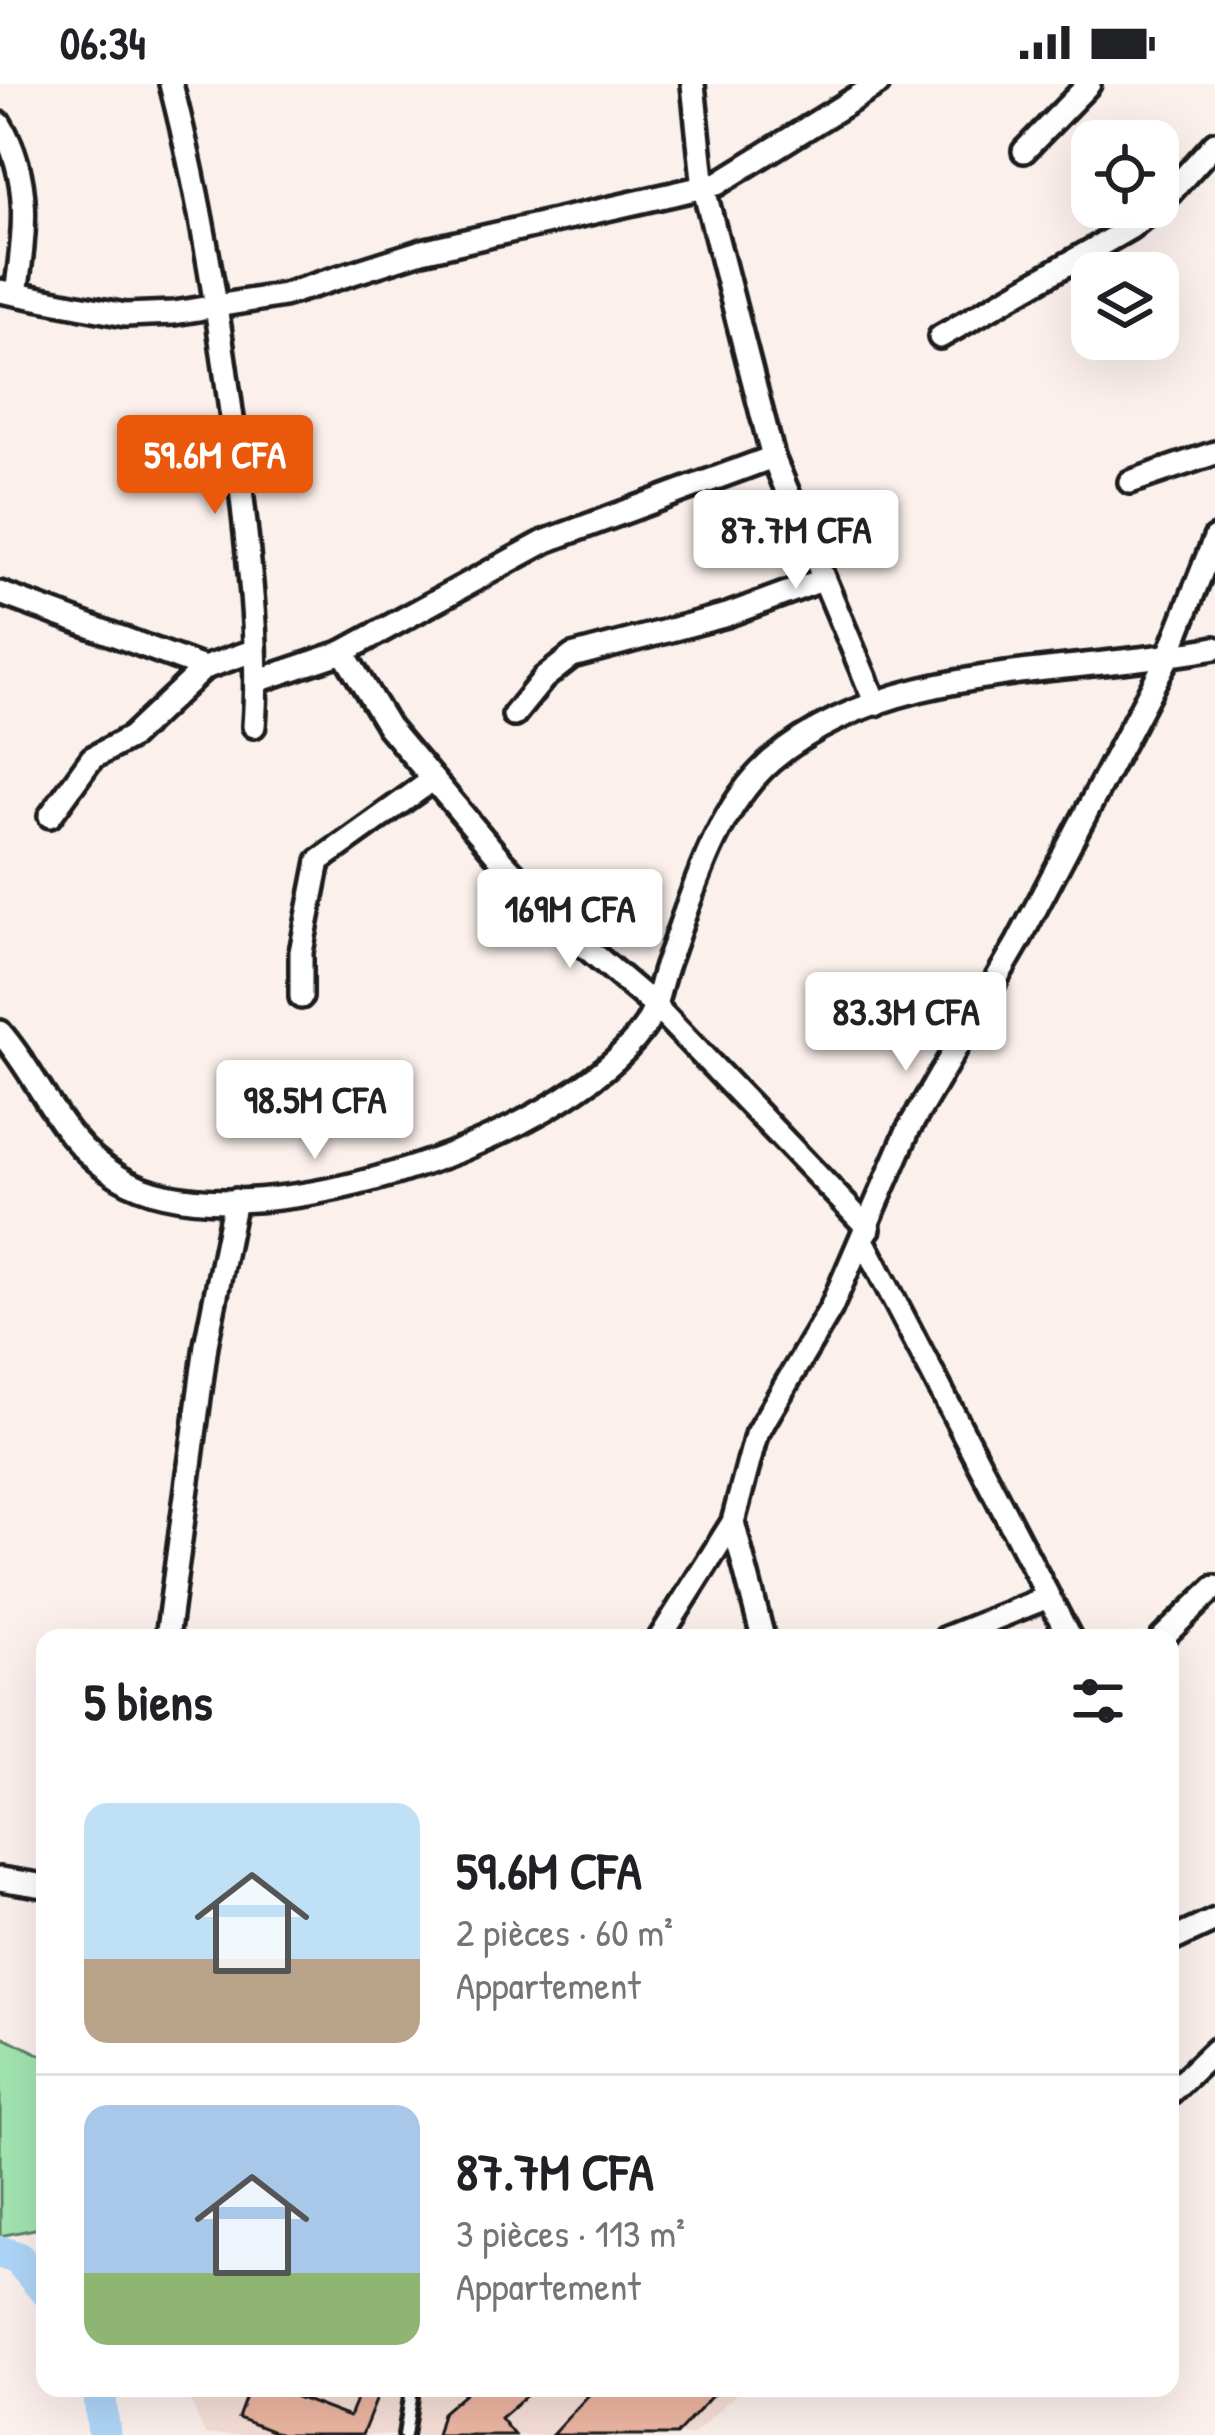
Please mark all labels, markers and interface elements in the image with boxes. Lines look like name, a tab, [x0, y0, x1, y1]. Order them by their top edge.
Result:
text: 06:34	[60, 12, 146, 73]
map controls	[1071, 120, 1179, 360]
button: locate	[1071, 120, 1179, 228]
button: layers	[1071, 252, 1179, 360]
pin: 59.6M CFA	[78, 415, 352, 517]
text: 59.6M CFA	[144, 427, 286, 480]
pin: 87.7M CFA	[659, 490, 933, 592]
text: 87.7M CFA	[720, 502, 872, 555]
pin: 169M CFA	[446, 869, 694, 971]
text: 169M CFA	[504, 881, 636, 934]
pin: 83.3M CFA	[769, 972, 1043, 1074]
text: 83.3M CFA	[832, 984, 980, 1037]
pin: 98.5M CFA	[178, 1060, 452, 1162]
text: 98.5M CFA	[243, 1072, 387, 1125]
text: 5 biens	[84, 1667, 213, 1736]
icon: filters	[1065, 1668, 1131, 1734]
text: 59.6M CFA	[456, 1836, 642, 1905]
icon: home	[180, 1851, 324, 1995]
text: 2 pièces · 60 m²	[456, 1905, 673, 1958]
text: Appartement	[456, 1958, 641, 2011]
text: 87.7M CFA	[456, 2137, 654, 2206]
icon: home	[180, 2153, 324, 2297]
text: 3 pièces · 113 m²	[456, 2206, 685, 2259]
text: Appartement	[456, 2259, 641, 2312]

